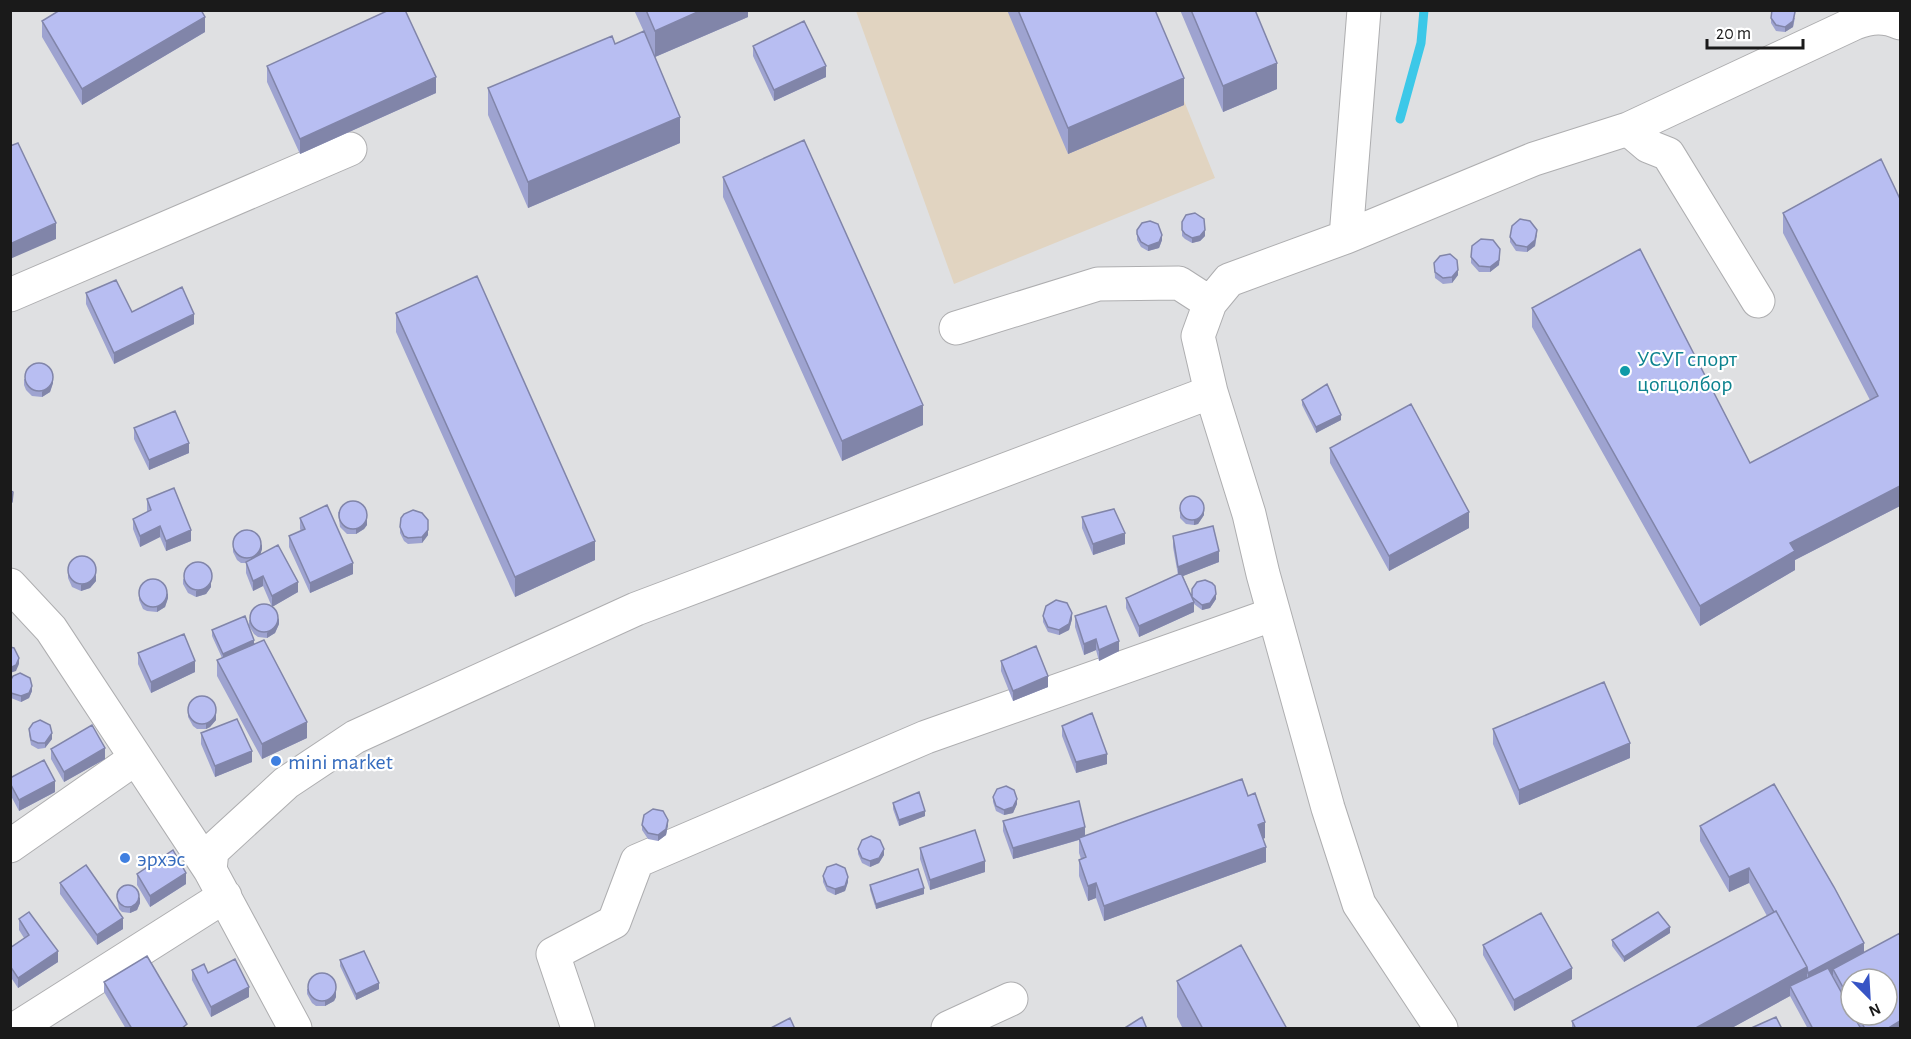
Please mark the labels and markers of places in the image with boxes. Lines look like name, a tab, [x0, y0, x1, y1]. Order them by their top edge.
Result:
place label: УСУГ спорт цогцолбор	[1637, 348, 1738, 395]
marker: УСУГ спорт цогцолбор	[1618, 364, 1632, 378]
place label: mini market	[288, 751, 393, 773]
marker: mini market	[269, 754, 283, 768]
place label: эрхэс	[137, 848, 186, 870]
marker: эрхэс	[118, 851, 132, 865]

